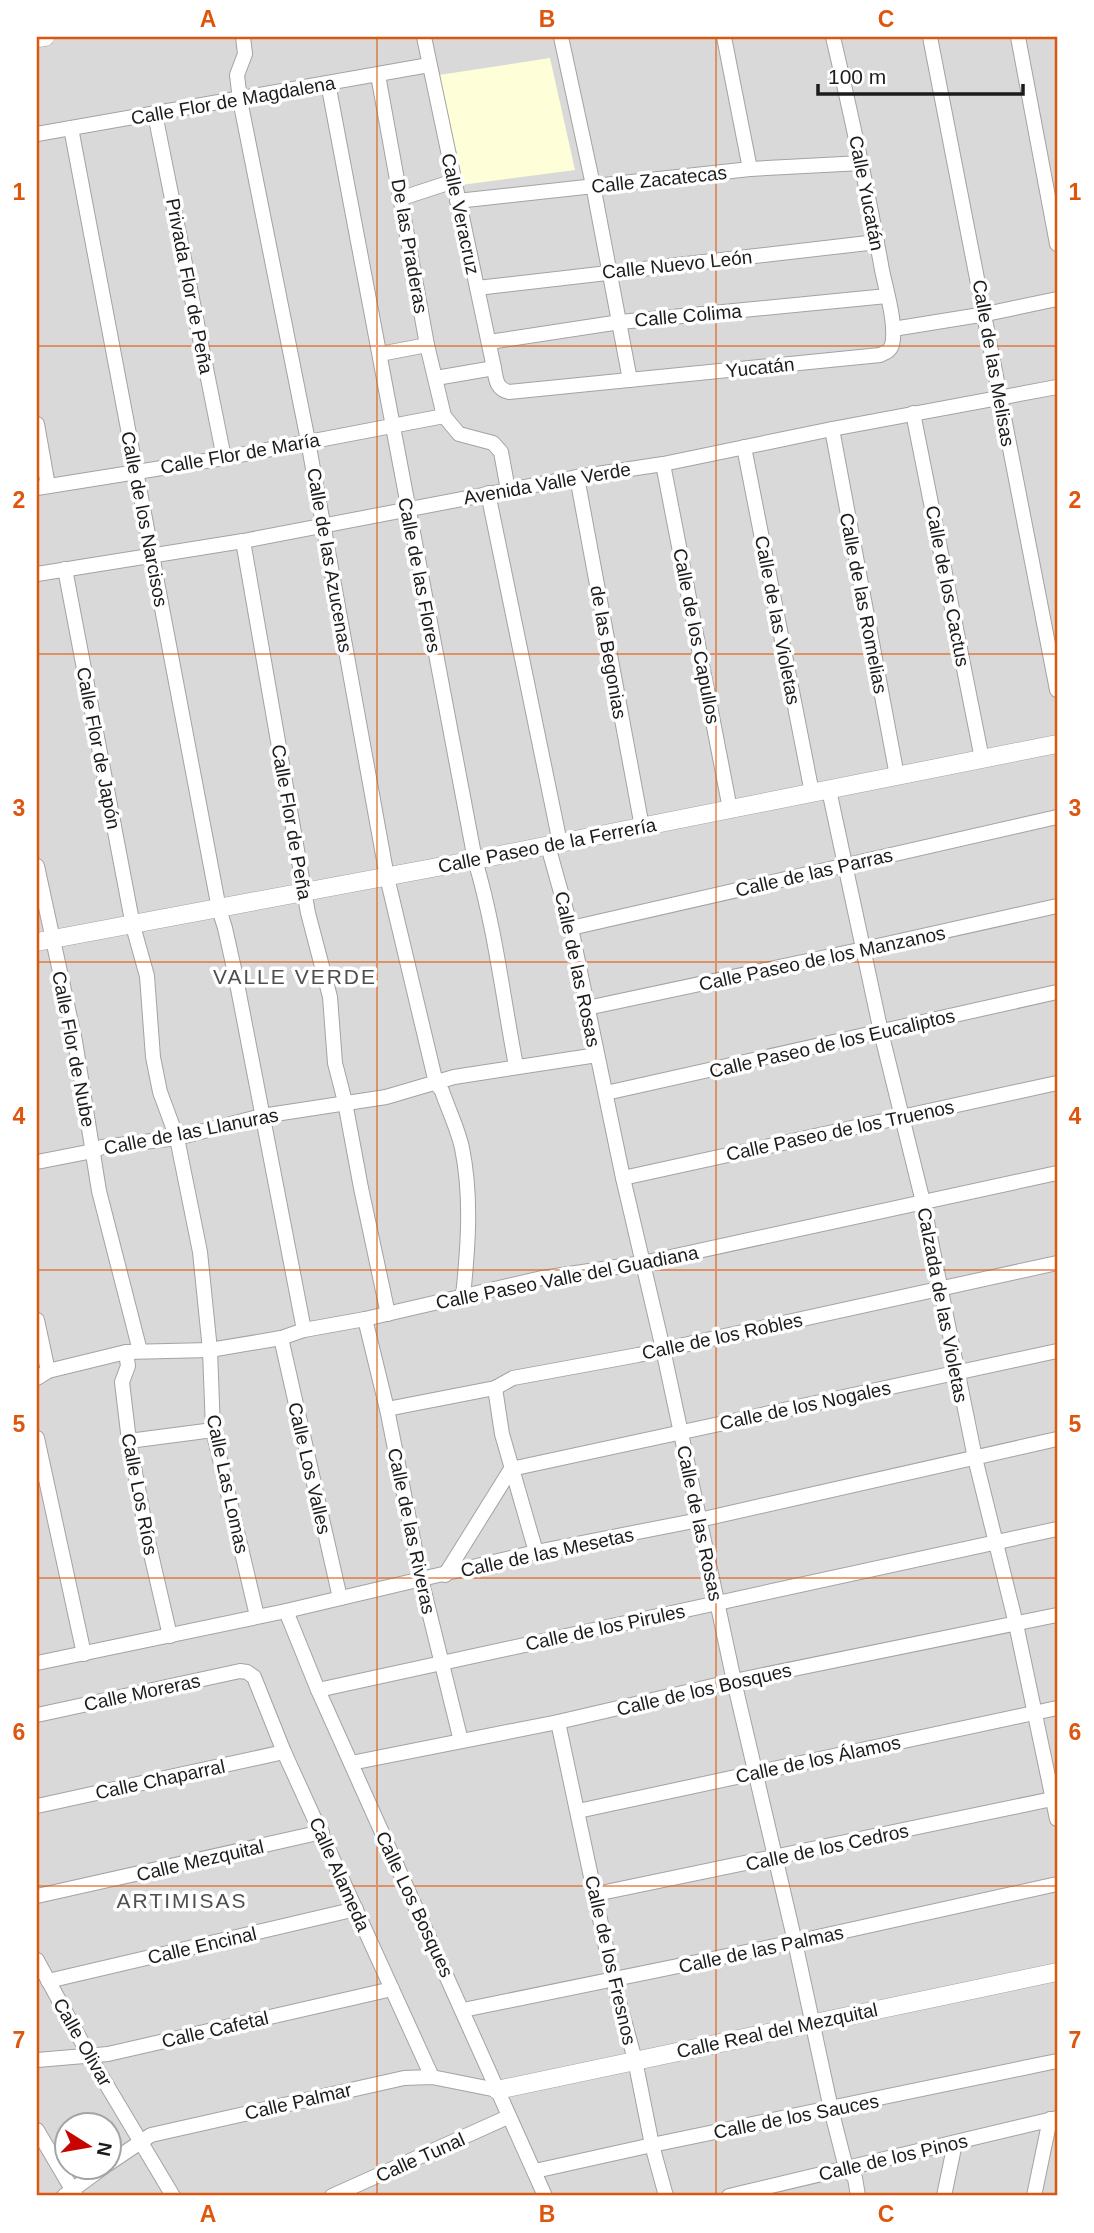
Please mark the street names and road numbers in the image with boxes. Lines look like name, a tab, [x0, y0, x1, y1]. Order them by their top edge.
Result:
street label: Calle Flor de Magdalena	[129, 72, 337, 129]
street label: Calle Yucatán	[845, 134, 888, 252]
street label: Calle Veracruz	[437, 151, 484, 277]
street label: Calle Zacatecas	[590, 162, 728, 197]
street label: De las Praderas	[387, 177, 432, 315]
street label: Privada Flor de Peña	[162, 196, 217, 376]
street label: Calle Nuevo León	[601, 246, 753, 283]
street label: Calle de las Melisas	[968, 278, 1019, 448]
street label: Calle Colima	[633, 300, 743, 331]
street label: Yucatán	[725, 353, 795, 382]
street label: Calle de los Narcisos	[117, 429, 172, 609]
street label: Calle Flor de María	[159, 429, 322, 478]
street label: Avenida Valle Verde	[462, 458, 632, 509]
street label: Calle de las Azucenas	[303, 466, 356, 654]
street label: Calle de las Flores	[394, 496, 445, 654]
street label: Calle de los Cactus	[922, 504, 973, 668]
street label: Calle de las Romelias	[836, 511, 891, 695]
street label: Calle de las Violetas	[751, 534, 804, 706]
street label: Calle de los Capullos	[669, 546, 724, 726]
street label: de las Begonias	[586, 584, 631, 720]
street label: Calle Flor de Japón	[72, 665, 125, 831]
street label: Calle Flor de Peña	[268, 743, 316, 902]
street label: Calle Paseo de la Ferrería	[436, 814, 658, 877]
street label: Calle de las Parras	[734, 844, 895, 901]
street label: Calle de las Rosas	[551, 889, 604, 1049]
street label: Calle Paseo de los Manzanos	[697, 922, 947, 995]
street label: Calle Flor de Nube	[48, 969, 99, 1129]
street label: Calle Paseo de los Eucaliptos	[707, 1005, 957, 1082]
street label: Calle Paseo de los Truenos	[724, 1096, 956, 1165]
street label: Calle de las Llanuras	[102, 1104, 280, 1159]
street label: Calzada de las Violetas	[913, 1206, 972, 1404]
street label: Calle Paseo Valle del Guadiana	[434, 1242, 701, 1313]
street label: Calle de los Robles	[640, 1309, 804, 1364]
street label: Calle de los Nogales	[718, 1377, 893, 1434]
street label: Calle Los Valles	[284, 1400, 335, 1536]
street label: Calle Las Lomas	[203, 1413, 252, 1556]
street label: Calle Los Ríos	[117, 1431, 162, 1557]
street label: Calle de las Rosas	[673, 1443, 726, 1603]
street label: Calle de las Riveras	[384, 1446, 439, 1616]
street label: Calle de las Mesetas	[459, 1524, 636, 1581]
street label: Calle de los Pirules	[523, 1600, 687, 1655]
street label: Calle de los Bosques	[615, 1659, 793, 1720]
street label: Calle Moreras	[82, 1670, 202, 1715]
street label: Calle de los Álamos	[734, 1732, 902, 1787]
street label: Calle Chaparral	[93, 1755, 227, 1803]
street label: Calle Alameda	[305, 1814, 374, 1935]
street label: Calle de los Cedros	[744, 1820, 910, 1875]
street label: Calle Los Bosques	[372, 1828, 458, 1980]
street label: Calle Mezquital	[134, 1836, 266, 1885]
street label: Calle de los Fresnos	[581, 1873, 640, 2047]
street label: Calle de las Palmas	[677, 1922, 845, 1977]
street label: Calle Encinal	[146, 1923, 259, 1968]
street label: Calle Olivar	[49, 1994, 117, 2091]
street label: Calle Real del Mezquital	[675, 1999, 879, 2062]
street label: Calle Cafetal	[160, 2007, 270, 2052]
street label: Calle Palmar	[243, 2079, 354, 2124]
street label: Calle de los Sauces	[712, 2090, 881, 2143]
street label: Calle Tunal	[373, 2129, 468, 2186]
street label: Calle de los Pinos	[817, 2130, 970, 2185]

